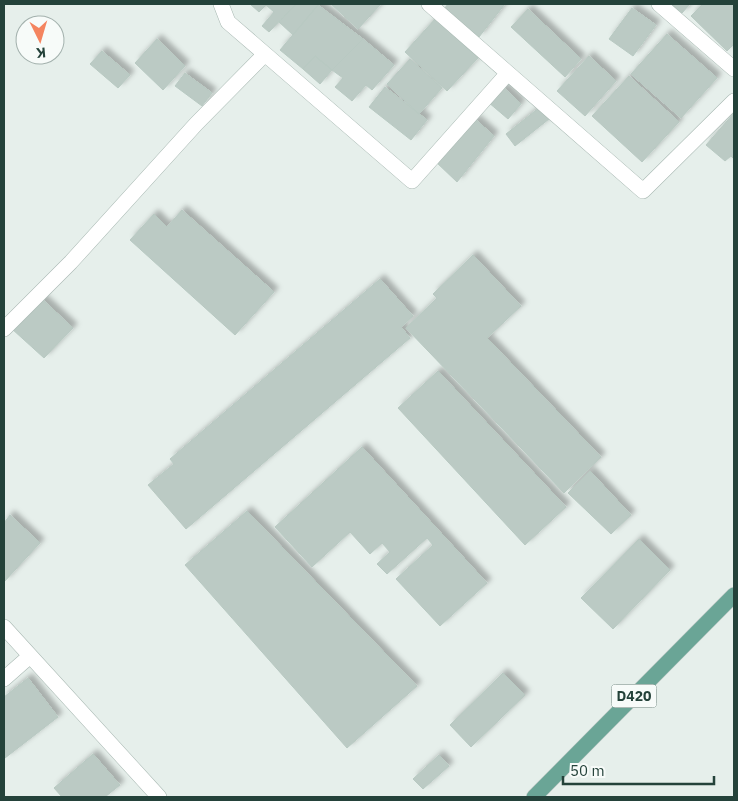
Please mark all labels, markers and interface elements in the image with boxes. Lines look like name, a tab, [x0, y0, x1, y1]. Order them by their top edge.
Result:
north arrow	[15, 15, 65, 65]
text: K	[35, 44, 47, 62]
road number: D420	[612, 684, 656, 708]
scale bar	[563, 754, 714, 786]
text: 50 m	[570, 761, 605, 780]

